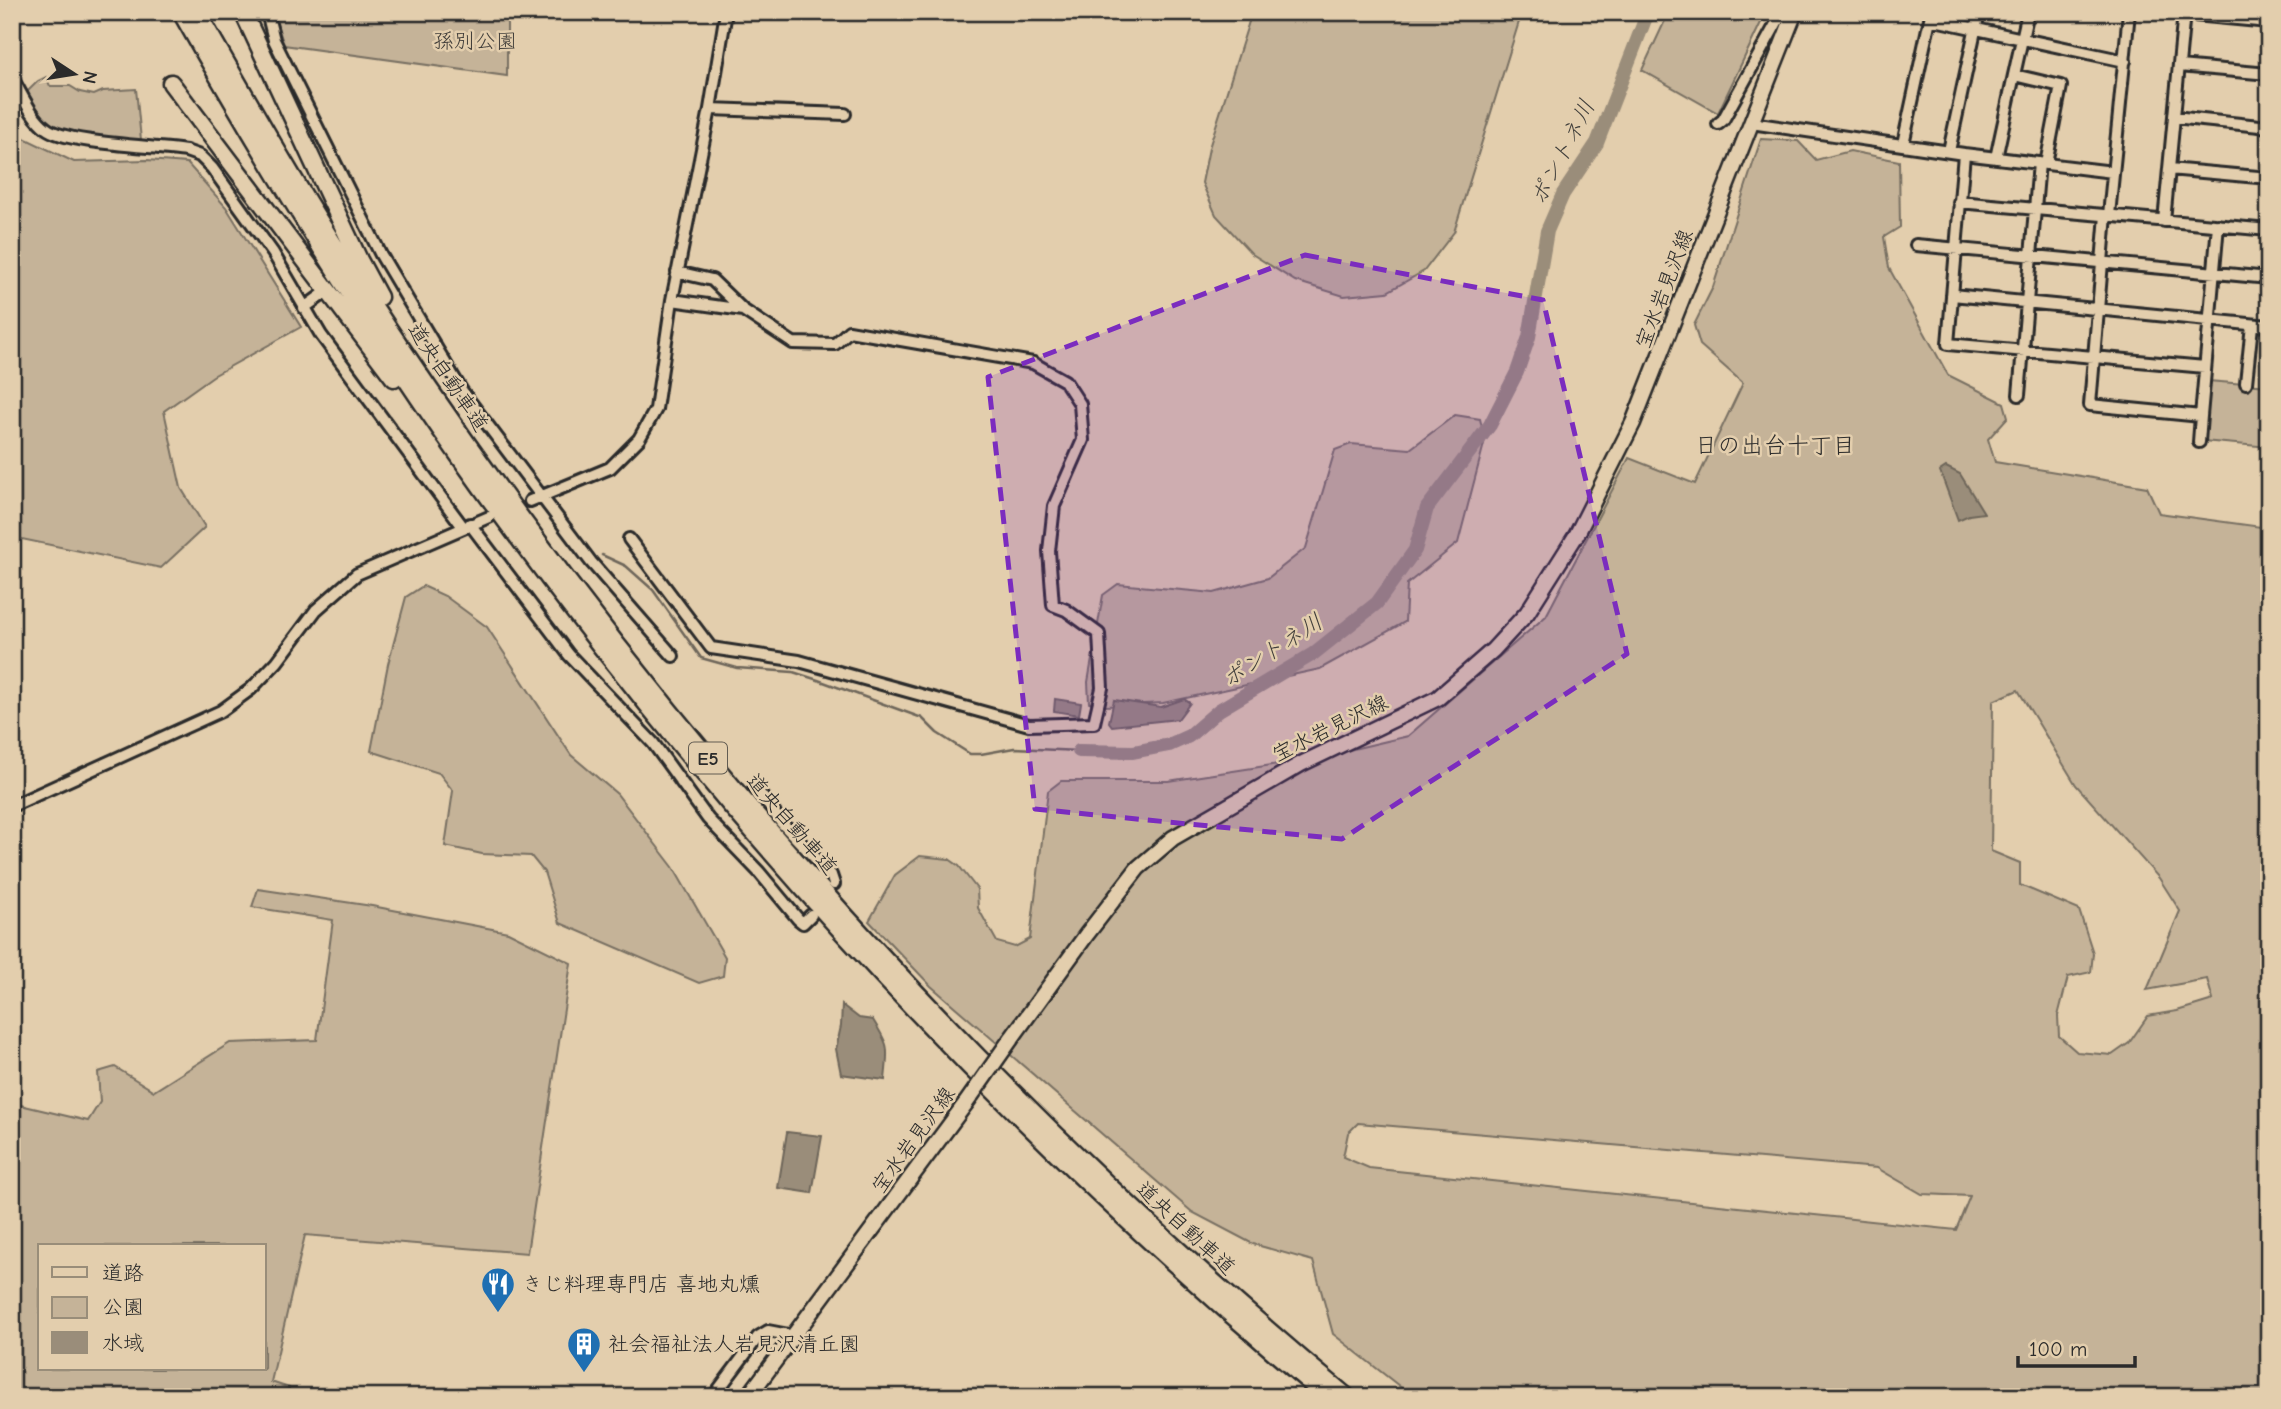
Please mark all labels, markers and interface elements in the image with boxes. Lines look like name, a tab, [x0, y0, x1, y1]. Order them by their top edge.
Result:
park label: 孫別公園	[433, 29, 517, 53]
north arrow	[38, 38, 108, 108]
text: N	[78, 69, 102, 86]
water label: ポントネ川	[1524, 95, 1601, 210]
street label: 宝水岩見沢線	[1630, 226, 1698, 352]
street label: 道央自動車道	[403, 318, 493, 436]
district label: 日の出台十丁目	[1695, 432, 1856, 459]
water label: ポントネ川	[1217, 608, 1328, 693]
street label: 宝水岩見沢線	[1268, 690, 1392, 766]
road number: E5	[689, 743, 727, 774]
street label: 道央自動車道	[742, 769, 842, 879]
street label: 宝水岩見沢線	[866, 1082, 960, 1198]
street label: 道央自動車道	[1132, 1176, 1240, 1280]
legend	[38, 1244, 266, 1370]
text: 道路	[102, 1261, 144, 1285]
restaurant icon: きじ料理専門店 喜地丸燻	[479, 1265, 517, 1314]
place label: きじ料理専門店 喜地丸燻	[522, 1272, 760, 1296]
text: 公園	[102, 1295, 144, 1319]
building icon: 社会福祉法人岩見沢清丘園	[565, 1325, 603, 1374]
scale bar	[2018, 1325, 2136, 1369]
text: 水域	[102, 1331, 144, 1355]
place label: 社会福祉法人岩見沢清丘園	[608, 1332, 860, 1356]
text: 100 m	[2029, 1337, 2087, 1361]

